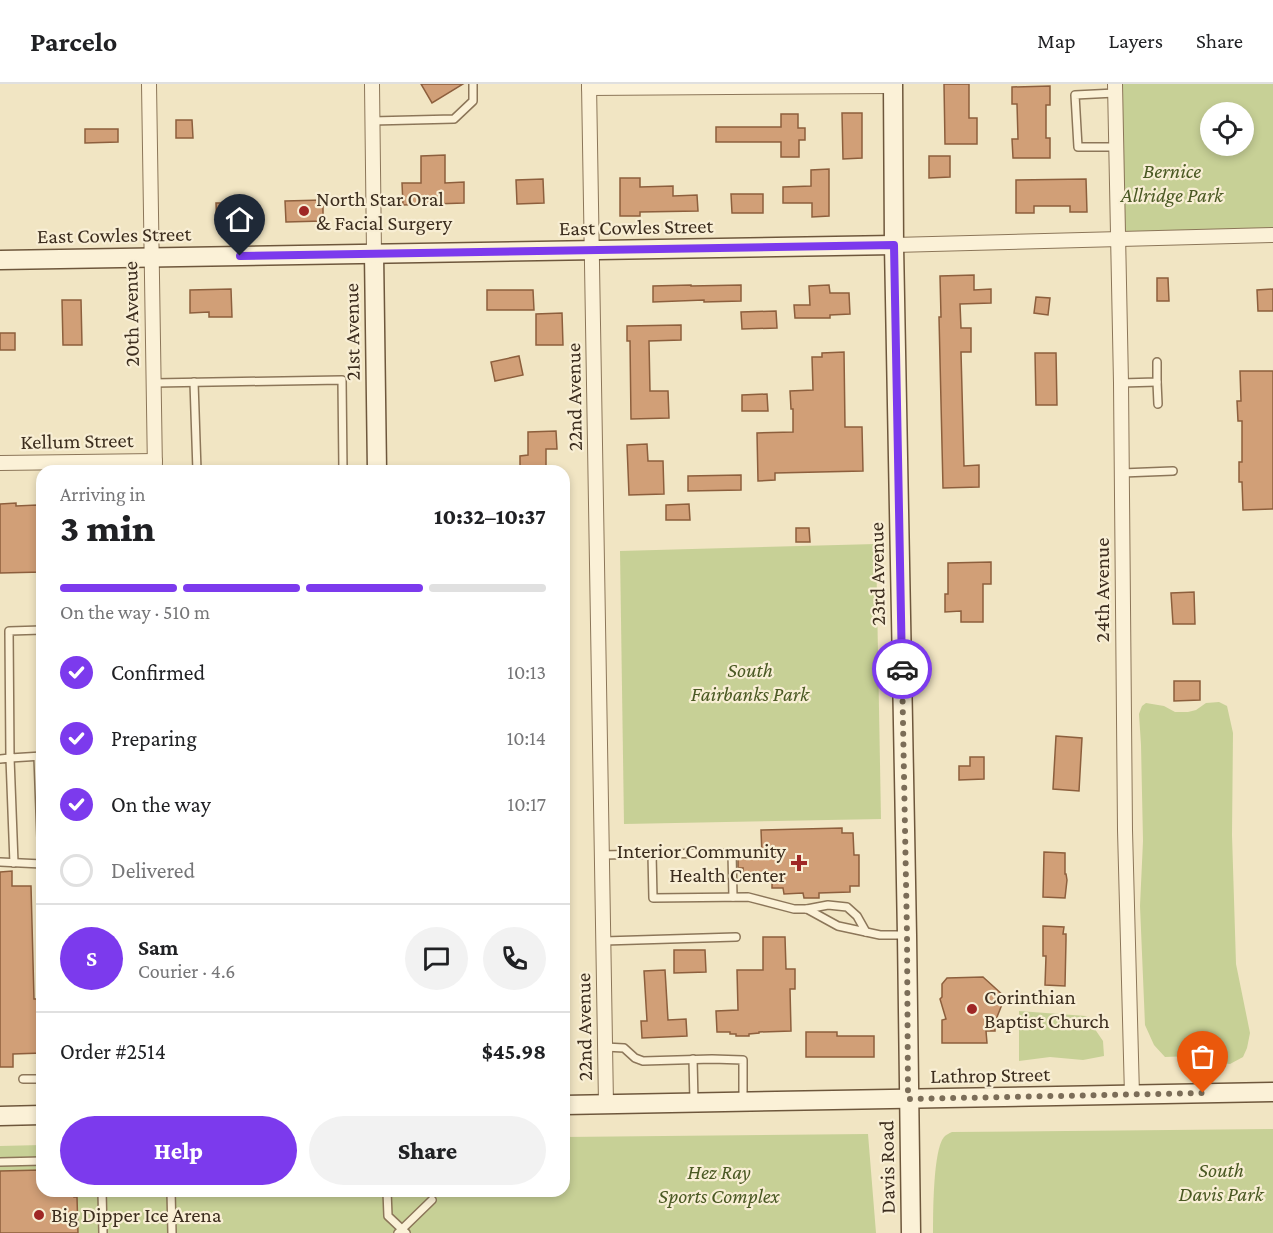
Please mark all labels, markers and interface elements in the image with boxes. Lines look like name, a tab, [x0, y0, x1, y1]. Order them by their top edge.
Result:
text: Parcelo	[30, 26, 117, 57]
text: Map	[1037, 29, 1076, 53]
text: Layers	[1109, 29, 1163, 53]
text: Share	[1196, 29, 1243, 53]
map controls	[1200, 102, 1254, 156]
button: locate	[1200, 102, 1254, 156]
park label: Bernice Allridge Park	[1120, 159, 1224, 207]
place label: North Star Oral & Facial Surgery	[316, 187, 452, 235]
pin	[214, 194, 265, 256]
icon: home	[223, 203, 256, 236]
marker: North Star Oral & Facial Surgery	[297, 204, 311, 218]
street label: East Cowles Street	[559, 214, 714, 240]
street label: East Cowles Street	[37, 222, 192, 248]
street label: 20th Avenue	[118, 261, 144, 367]
street label: 21st Avenue	[339, 283, 365, 381]
street label: 22nd Avenue	[561, 343, 587, 451]
street label: Kellum Street	[20, 428, 135, 454]
text: Arriving in	[60, 483, 145, 505]
text: 10:32–10:37	[434, 504, 546, 529]
text: 3 min	[60, 506, 155, 549]
street label: 23rd Avenue	[864, 522, 890, 626]
street label: 24th Avenue	[1090, 538, 1114, 642]
text: On the way · 510 m	[60, 601, 210, 623]
courier	[872, 639, 932, 699]
icon: car	[886, 653, 919, 686]
icon: check	[60, 656, 93, 689]
park label: South Fairbanks Park	[691, 658, 810, 706]
text: Confirmed	[111, 660, 205, 685]
text: 10:13	[507, 661, 546, 683]
icon: check	[60, 722, 93, 755]
text: Preparing	[111, 726, 197, 751]
text: 10:14	[507, 727, 546, 749]
icon: check	[60, 788, 93, 821]
text: On the way	[111, 792, 211, 817]
text: 10:17	[508, 793, 546, 815]
place label: Interior Community Health Center	[617, 839, 787, 887]
marker: Interior Community Health Center	[790, 854, 808, 872]
text: Delivered	[111, 858, 195, 883]
button: chat	[405, 927, 468, 990]
button: phone	[483, 927, 546, 990]
text: Sam	[138, 935, 178, 960]
text: S	[86, 946, 97, 971]
text: Courier · 4.6	[138, 960, 236, 982]
street label: 22nd Avenue	[571, 973, 597, 1081]
place label: Corinthian Baptist Church	[984, 985, 1110, 1033]
marker: Corinthian Baptist Church	[965, 1002, 979, 1016]
pin	[1177, 1031, 1228, 1093]
text: Order #2514	[60, 1039, 166, 1064]
text: $45.98	[482, 1039, 546, 1064]
icon: bag	[1186, 1040, 1219, 1073]
street label: Lathrop Street	[930, 1062, 1051, 1088]
button: Help	[60, 1116, 297, 1185]
button: Share	[309, 1116, 546, 1185]
street label: Davis Road	[874, 1120, 900, 1214]
park label: South Davis Park	[1178, 1158, 1264, 1206]
park label: Hez Ray Sports Complex	[658, 1160, 781, 1208]
place label: Big Dipper Ice Arena	[51, 1203, 222, 1227]
marker: Big Dipper Ice Arena	[32, 1208, 46, 1222]

